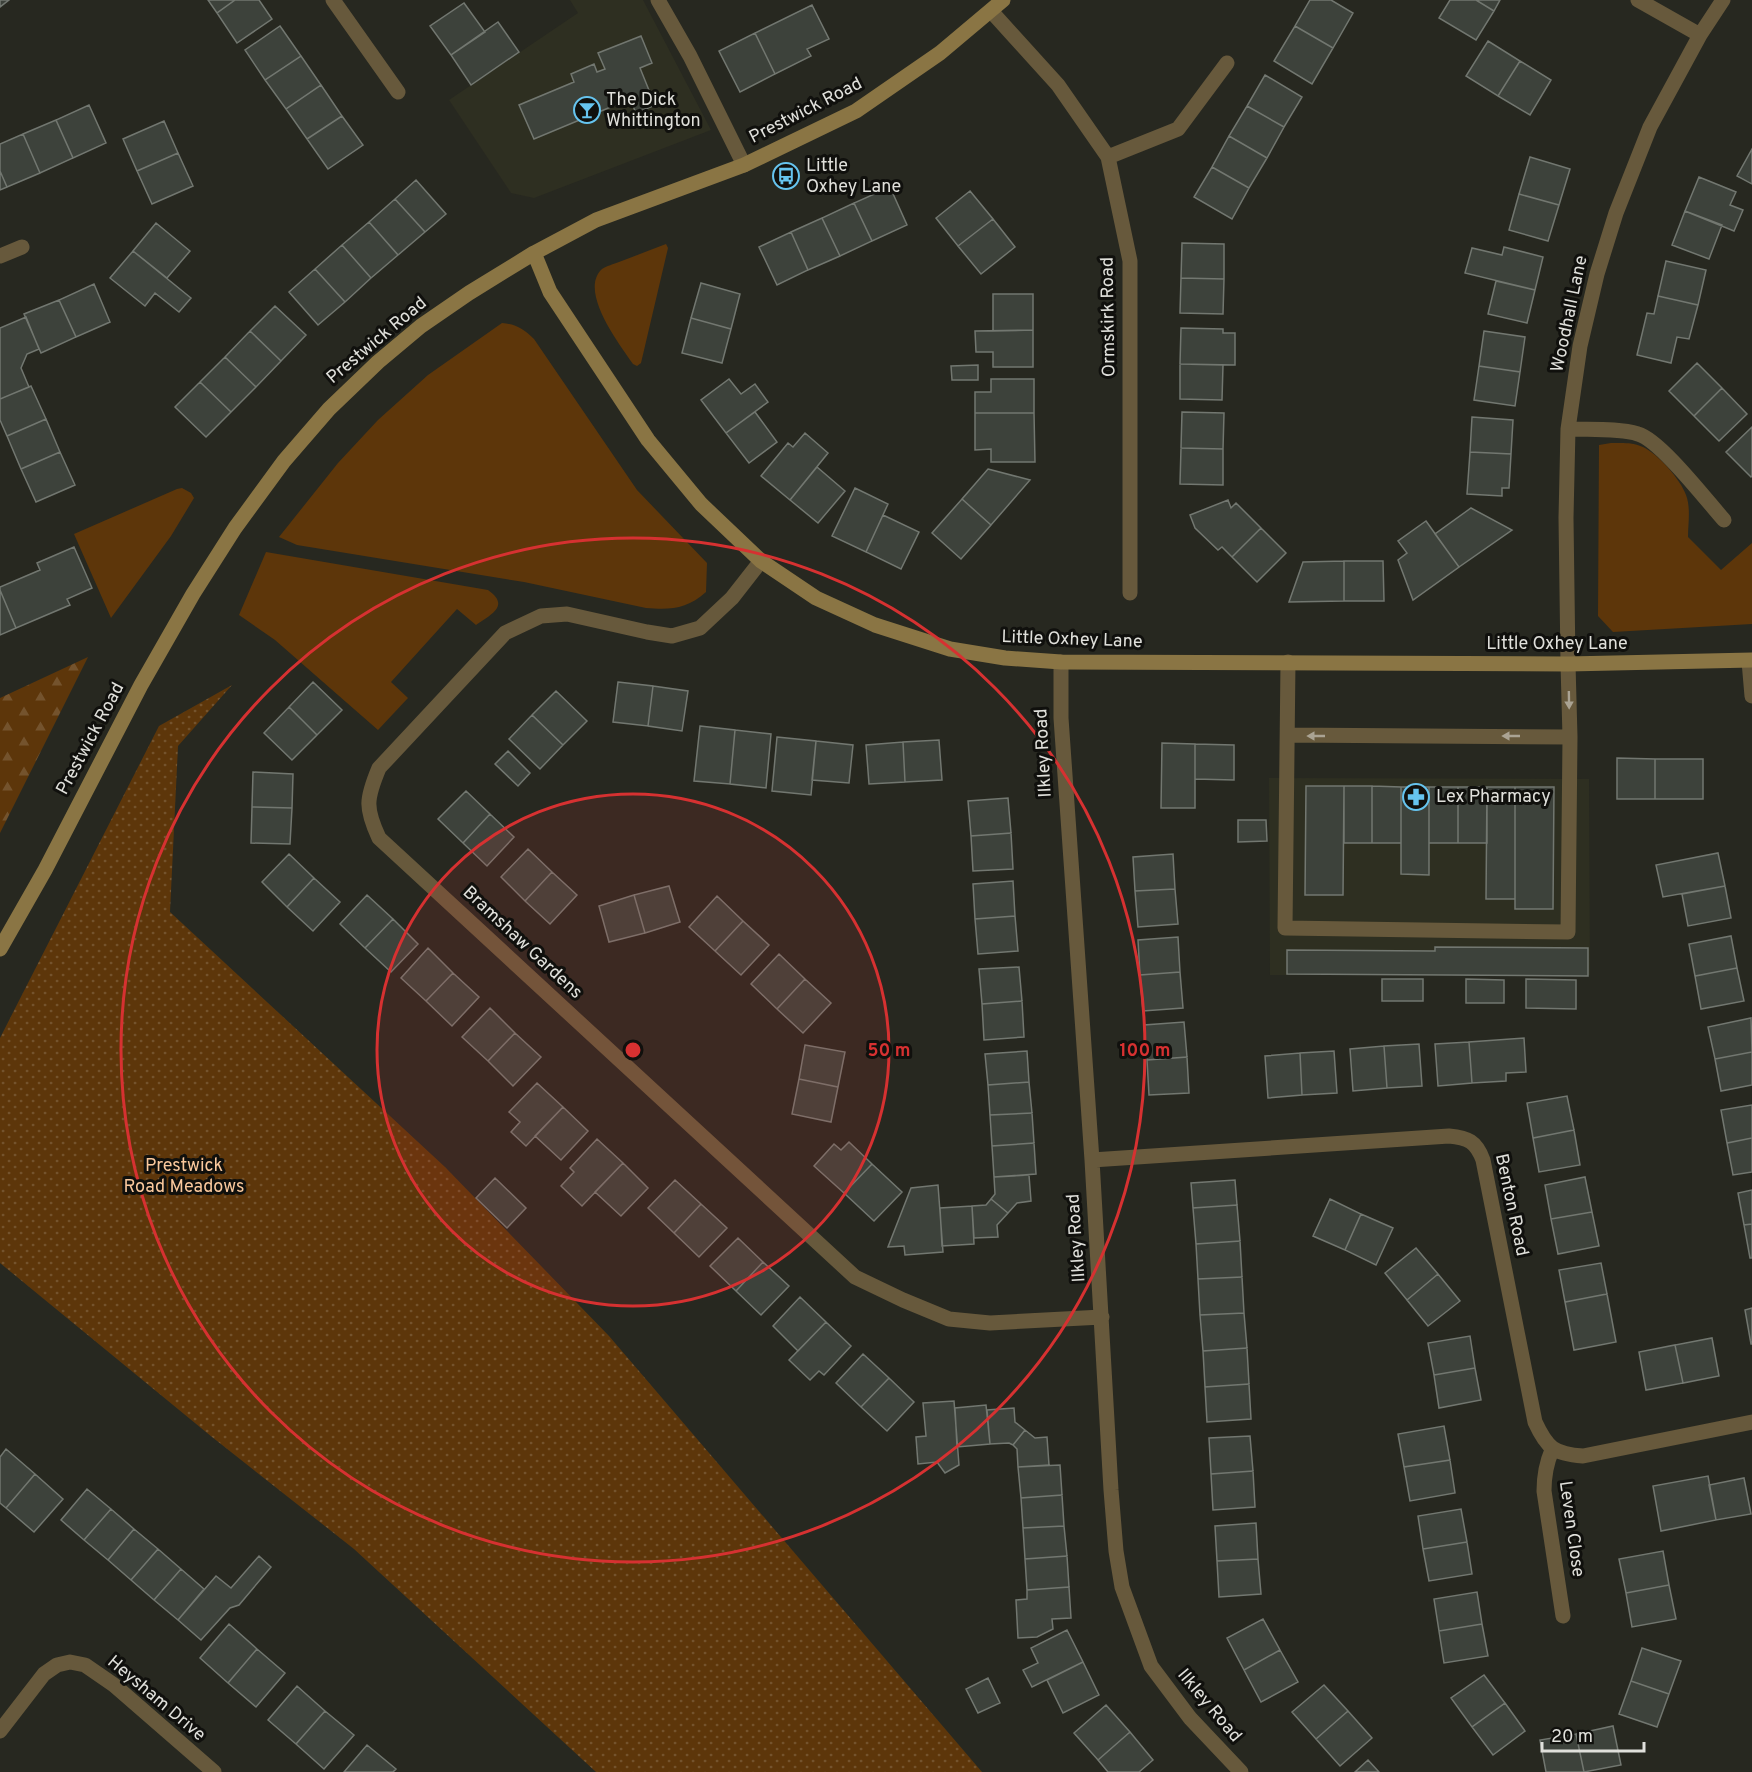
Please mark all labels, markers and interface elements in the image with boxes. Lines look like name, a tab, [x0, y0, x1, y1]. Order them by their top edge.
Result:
street label: Prestwick Road	[746, 73, 866, 149]
place label: The Dick Whittington	[606, 89, 701, 133]
bar icon: The Dick Whittington	[572, 95, 602, 125]
place label: Little Oxhey Lane	[806, 155, 901, 199]
bus stop icon: Little Oxhey Lane	[771, 161, 801, 191]
street label: Woodhall Lane	[1546, 254, 1594, 374]
street label: Ormskirk Road	[1096, 257, 1122, 377]
street label: Prestwick Road	[322, 292, 432, 390]
street label: Little Oxhey Lane	[1001, 626, 1143, 654]
street label: Little Oxhey Lane	[1486, 633, 1628, 656]
street label: Prestwick Road	[52, 679, 130, 799]
one-way arrow	[1564, 691, 1574, 710]
street label: Ilkley Road	[1030, 708, 1058, 798]
one-way arrow	[1307, 731, 1326, 740]
one-way arrow	[1502, 731, 1521, 741]
pharmacy icon: Lex Pharmacy	[1401, 782, 1431, 812]
place label: Lex Pharmacy	[1436, 786, 1551, 809]
street label: Bramshaw Gardens	[457, 882, 587, 1004]
centre of rings	[623, 1040, 643, 1060]
text: 50 m	[867, 1040, 911, 1063]
text: 100 m	[1119, 1040, 1171, 1063]
street label: Benton Road	[1489, 1152, 1533, 1258]
park label: Prestwick Road Meadows	[124, 1155, 244, 1199]
street label: Ilkley Road	[1062, 1193, 1092, 1283]
street label: Leven Close	[1553, 1479, 1589, 1579]
street label: Heysham Drive	[102, 1651, 210, 1747]
street label: Ilkley Road	[1172, 1665, 1246, 1747]
scale bar	[1542, 1715, 1644, 1753]
text: 20 m	[1551, 1726, 1593, 1749]

